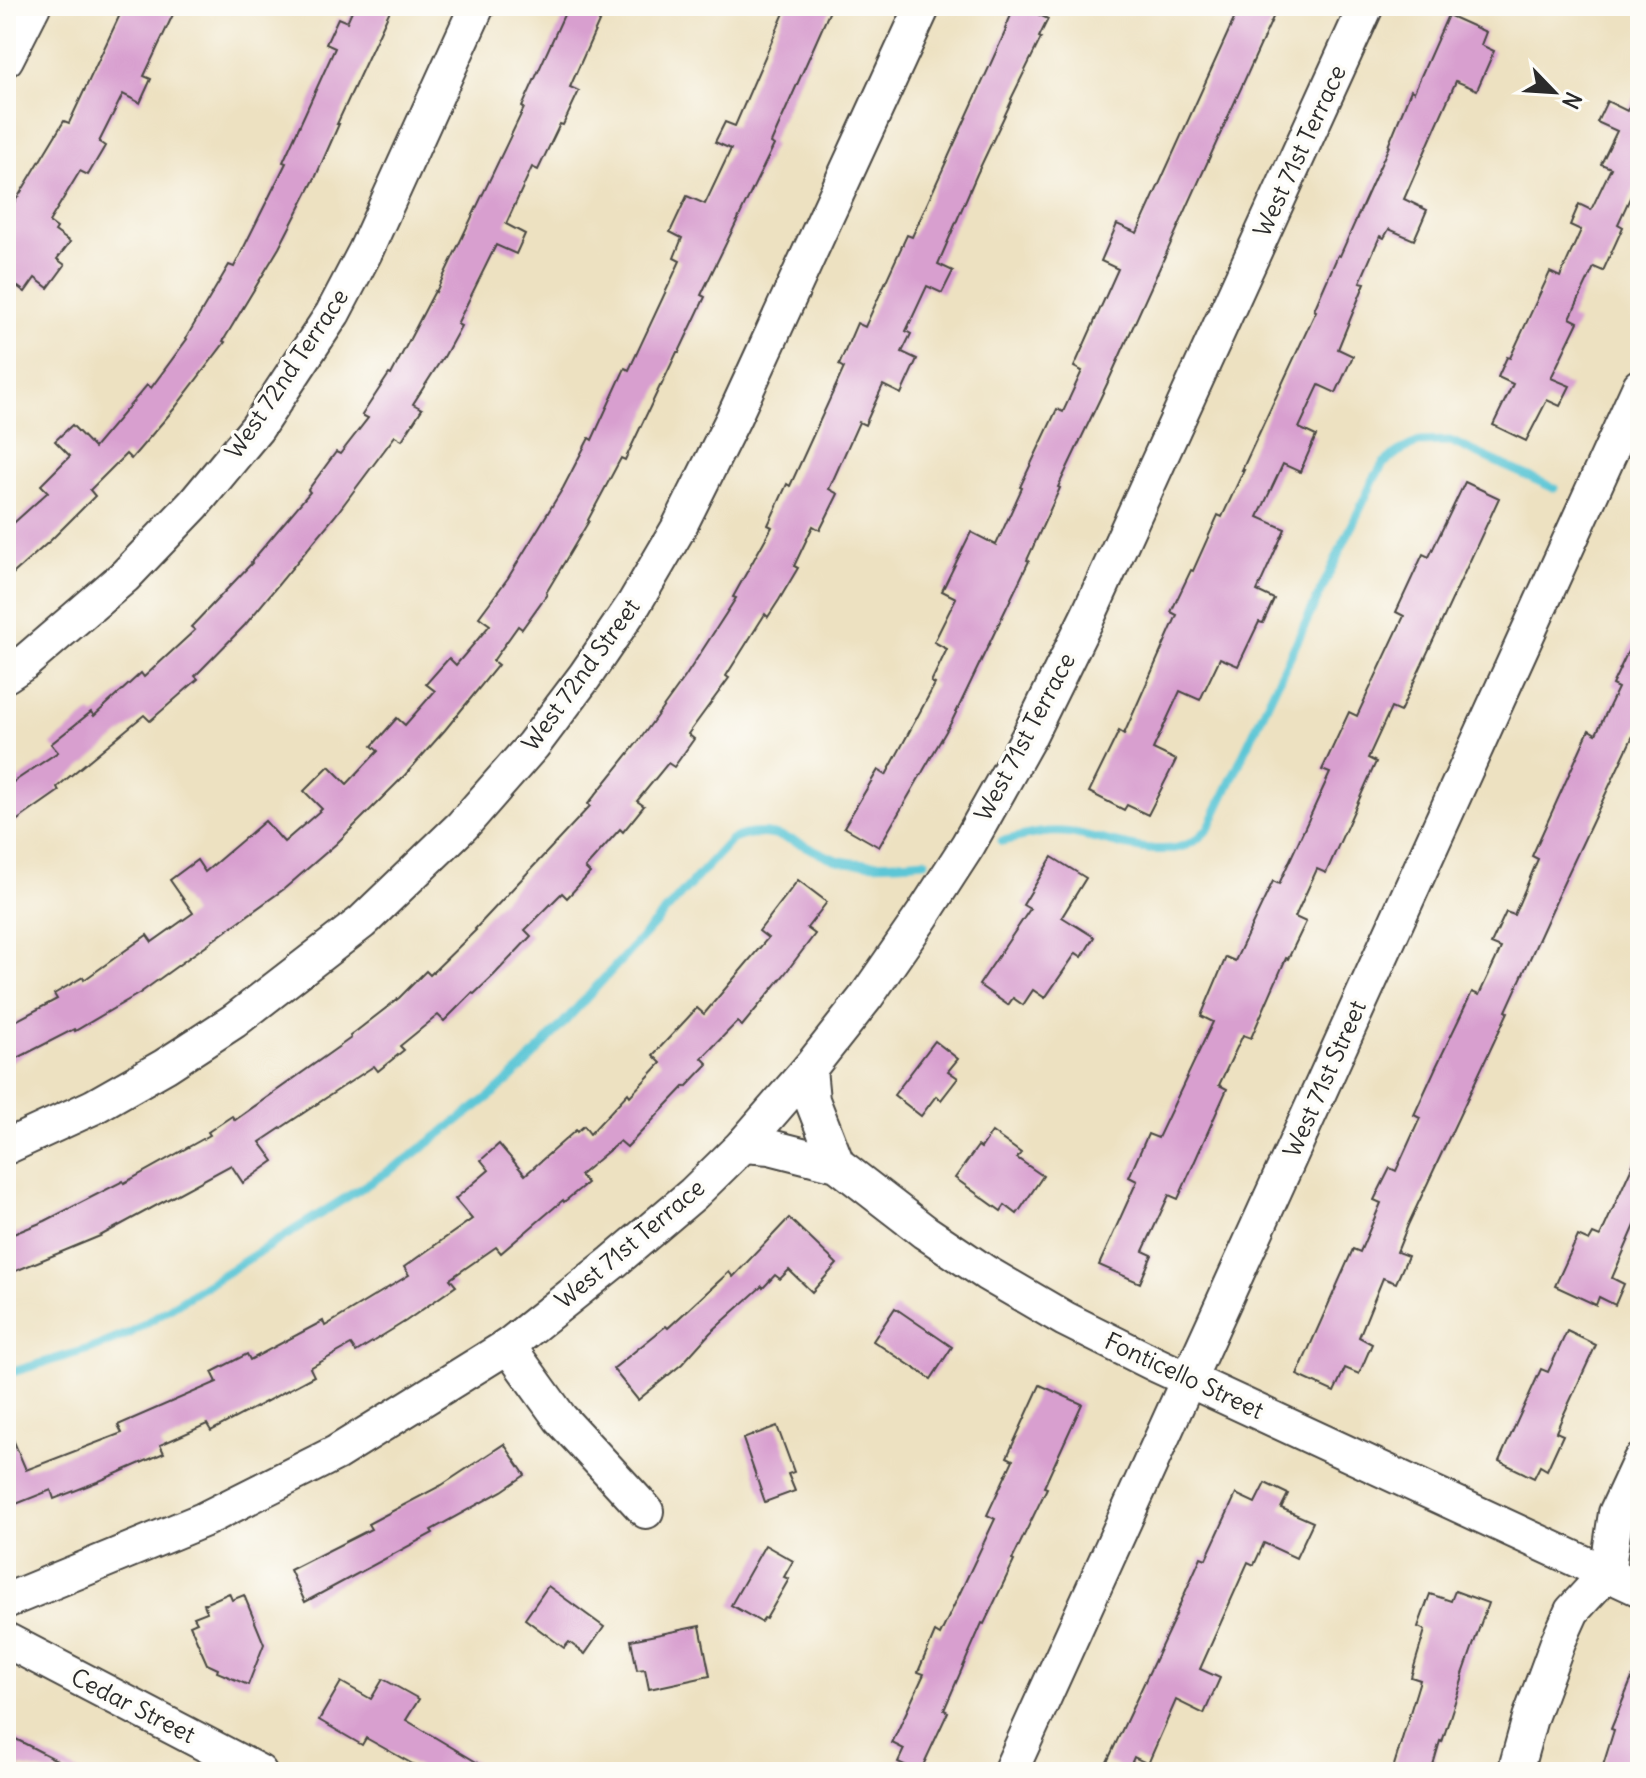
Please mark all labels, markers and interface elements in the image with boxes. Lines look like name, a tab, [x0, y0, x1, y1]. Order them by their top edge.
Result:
north arrow	[1514, 52, 1594, 132]
street label: West 71st Terrace	[1246, 60, 1352, 241]
text: N	[1556, 88, 1588, 113]
street label: West 72nd Terrace	[218, 283, 354, 464]
street label: West 72nd Street	[515, 592, 646, 757]
street label: West 71st Terrace	[967, 647, 1081, 826]
street label: West 71st Street	[1276, 995, 1372, 1162]
street label: West 71st Terrace	[548, 1172, 710, 1315]
street label: Fonticello Street	[1100, 1325, 1269, 1425]
street label: Cedar Street	[66, 1661, 201, 1749]

